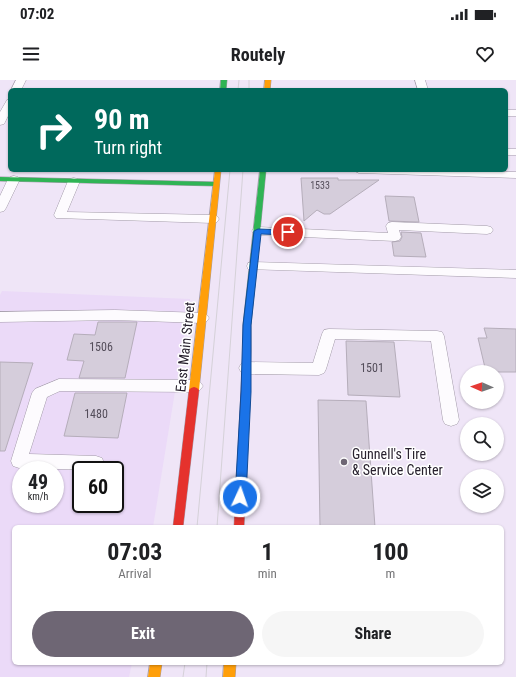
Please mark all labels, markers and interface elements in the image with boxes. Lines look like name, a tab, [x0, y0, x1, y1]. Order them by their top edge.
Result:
text: 07:02	[20, 5, 54, 23]
icon: menu	[20, 43, 42, 65]
icon: heart	[474, 43, 496, 65]
text: Routely	[231, 44, 285, 65]
text: 90 m	[94, 103, 150, 136]
icon: right	[28, 104, 80, 156]
text: Turn right	[94, 137, 162, 158]
house number: 1533	[310, 180, 330, 191]
pin	[271, 215, 305, 249]
icon: arrive	[277, 221, 299, 243]
street label: East Main Street	[172, 301, 198, 393]
house number: 1506	[89, 340, 113, 354]
house number: 1501	[360, 361, 384, 375]
north arrow	[460, 365, 504, 409]
map controls	[460, 365, 504, 513]
house number: 1480	[84, 407, 108, 421]
button: search	[460, 417, 504, 461]
place label: Gunnell's Tire & Service Center	[352, 446, 443, 478]
marker: Gunnell's Tire & Service Center	[339, 457, 349, 467]
speed limit sign: 60	[72, 461, 124, 513]
button: layers	[460, 469, 504, 513]
text: 49	[28, 470, 48, 494]
position arrow	[219, 476, 261, 518]
text: km/h	[28, 491, 48, 502]
text: 07:03	[107, 538, 162, 566]
text: 1	[261, 538, 273, 566]
text: 100	[372, 538, 409, 566]
text: Arrival	[118, 566, 151, 581]
text: min	[258, 566, 277, 581]
text: m	[386, 566, 395, 581]
button: Exit	[32, 611, 254, 657]
button: Share	[262, 611, 484, 657]

